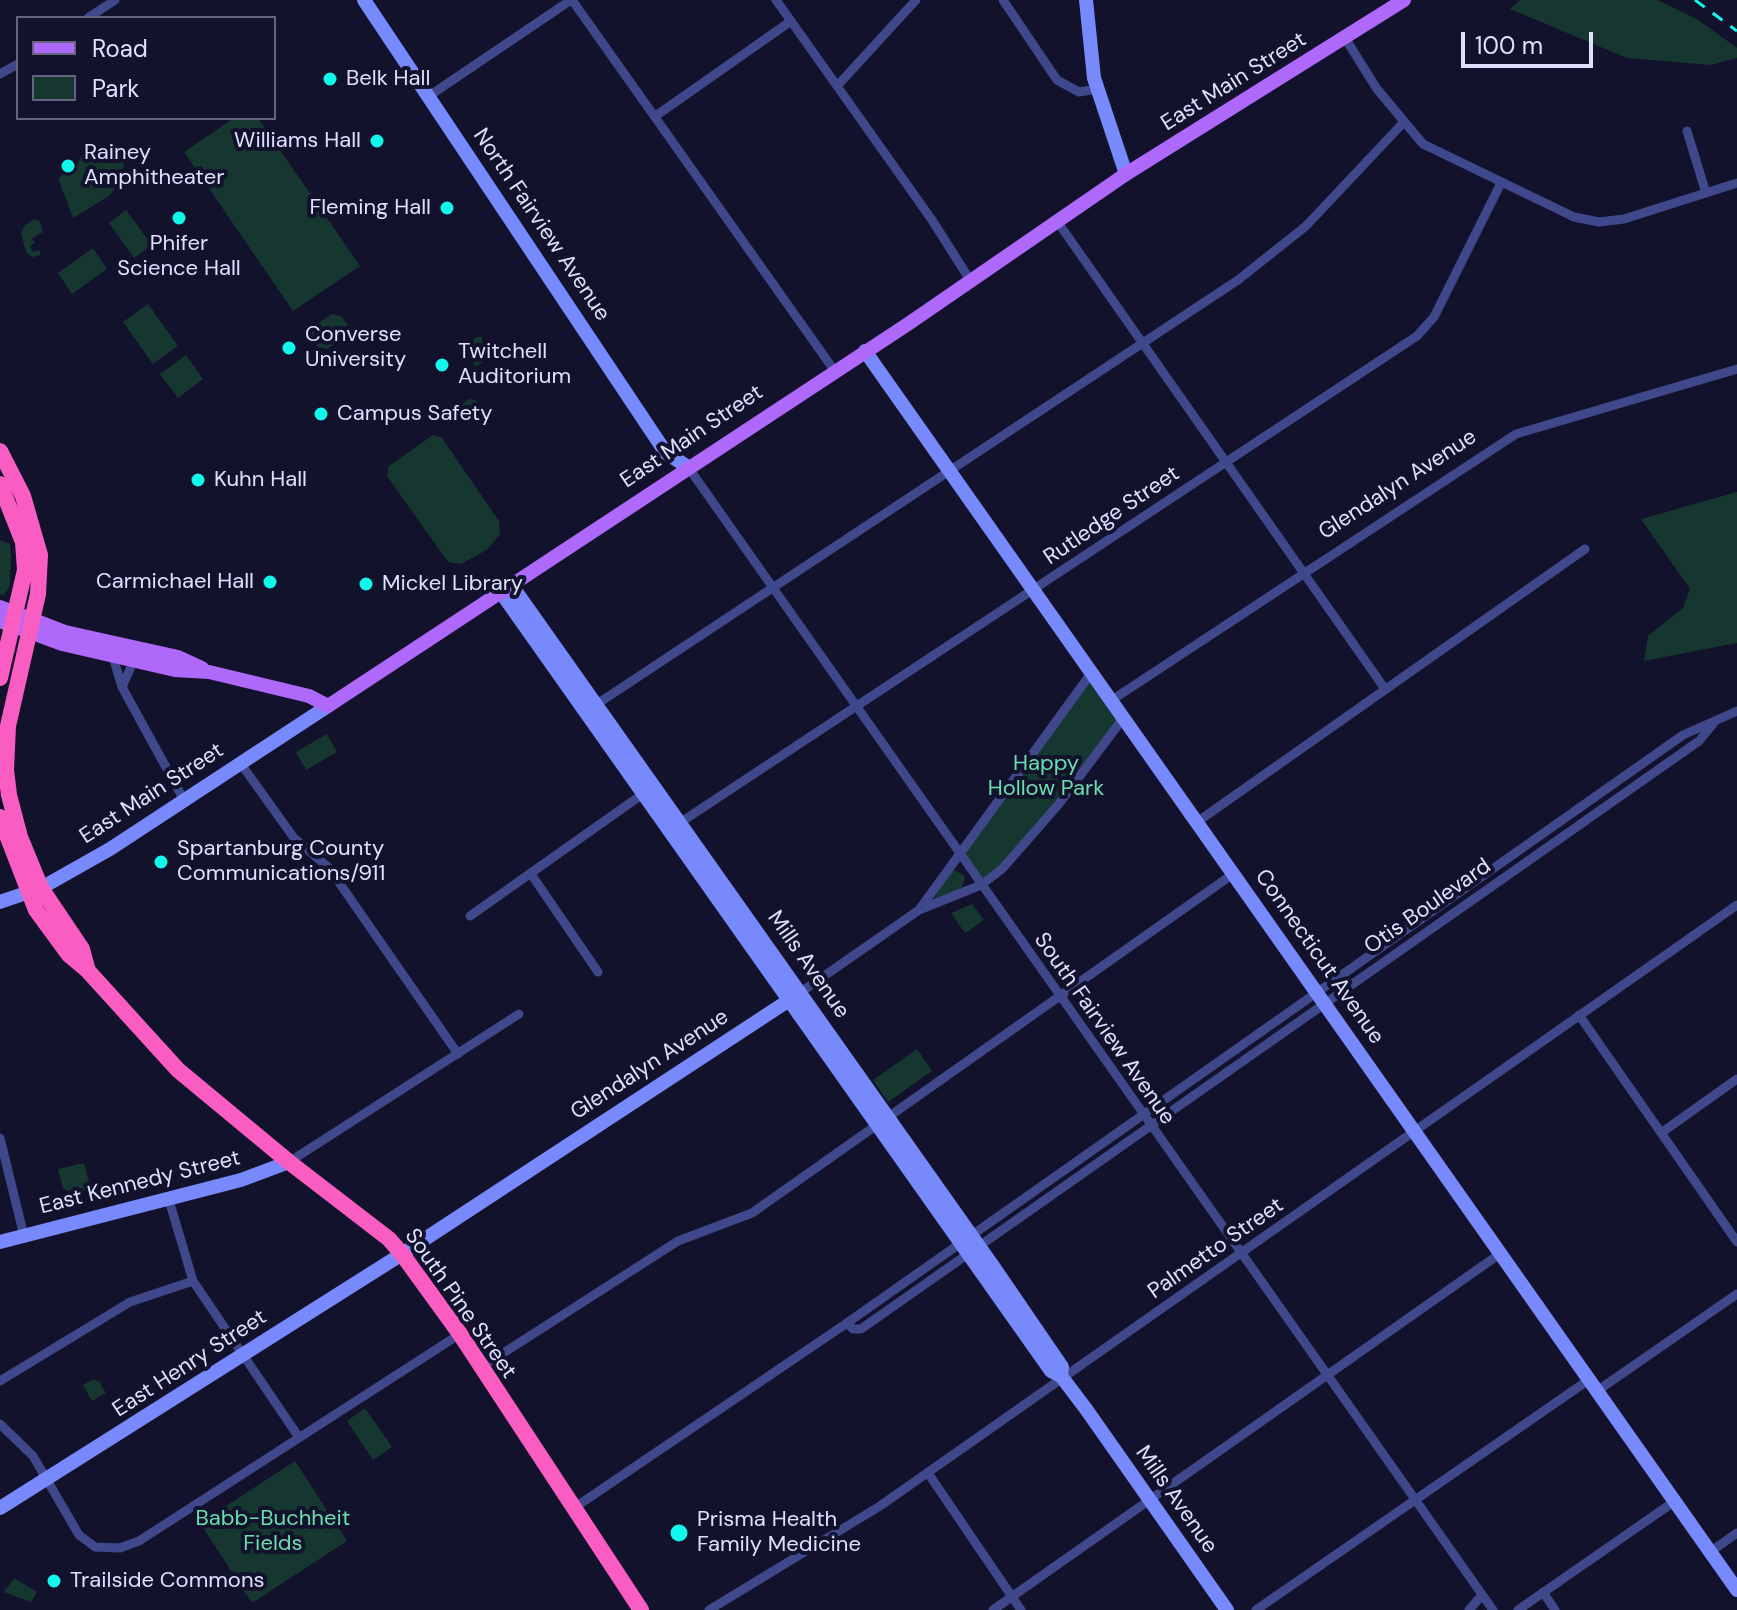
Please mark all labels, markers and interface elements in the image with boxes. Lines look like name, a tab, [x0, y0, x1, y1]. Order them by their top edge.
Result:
legend	[16, 16, 276, 120]
scale bar	[1465, 16, 1597, 66]
street label: East Main Street	[1157, 27, 1311, 137]
text: 100 m	[1475, 30, 1543, 61]
text: Road	[92, 33, 148, 64]
place label: Belk Hall	[346, 66, 430, 92]
marker: Belk Hall	[321, 70, 339, 88]
text: Park	[92, 73, 139, 104]
street label: North Fairview Avenue	[467, 124, 615, 326]
place label: Williams Hall	[234, 128, 361, 154]
marker: Williams Hall	[368, 132, 386, 150]
place label: Rainey Amphitheater	[84, 140, 224, 192]
marker: Rainey Amphitheater	[59, 157, 77, 175]
place label: Fleming Hall	[309, 195, 431, 221]
marker: Fleming Hall	[438, 199, 456, 217]
marker: Phifer Science Hall	[170, 209, 188, 227]
place label: Phifer Science Hall	[117, 231, 241, 282]
place label: Converse University	[305, 322, 406, 374]
marker: Converse University	[280, 339, 298, 357]
place label: Twitchell Auditorium	[458, 339, 571, 390]
marker: Twitchell Auditorium	[433, 356, 451, 374]
street label: East Main Street	[616, 380, 768, 494]
place label: Campus Safety	[337, 401, 492, 427]
marker: Campus Safety	[312, 405, 330, 423]
street label: Glendalyn Avenue	[1314, 424, 1482, 546]
street label: Rutledge Street	[1039, 461, 1185, 571]
place label: Kuhn Hall	[214, 467, 307, 493]
marker: Kuhn Hall	[189, 471, 207, 489]
place label: Carmichael Hall	[96, 569, 254, 595]
place label: Mickel Library	[382, 571, 523, 597]
marker: Carmichael Hall	[261, 573, 279, 591]
marker: Mickel Library	[357, 575, 375, 593]
street label: East Main Street	[75, 738, 229, 850]
park label: Happy Hollow Park	[988, 751, 1104, 802]
place label: Spartanburg County Communications/911	[177, 836, 385, 888]
marker: Spartanburg County Communications/911	[152, 853, 170, 871]
street label: Otis Boulevard	[1360, 854, 1496, 960]
street label: Connecticut Avenue	[1249, 865, 1389, 1049]
street label: Mills Avenue	[761, 906, 855, 1024]
street label: South Fairview Avenue	[1028, 928, 1180, 1130]
street label: Glendalyn Avenue	[566, 1004, 734, 1126]
street label: East Kennedy Street	[37, 1145, 243, 1221]
street label: Palmetto Street	[1143, 1193, 1289, 1305]
street label: South Pine Street	[398, 1224, 522, 1384]
street label: East Henry Street	[108, 1304, 272, 1424]
street label: Mills Avenue	[1129, 1441, 1223, 1559]
park label: Babb-Buchheit Fields	[196, 1506, 350, 1558]
place label: Prisma Health Family Medicine	[697, 1507, 861, 1558]
marker: Prisma Health Family Medicine	[668, 1522, 690, 1544]
place label: Trailside Commons	[70, 1568, 265, 1594]
marker: Trailside Commons	[45, 1572, 63, 1590]

